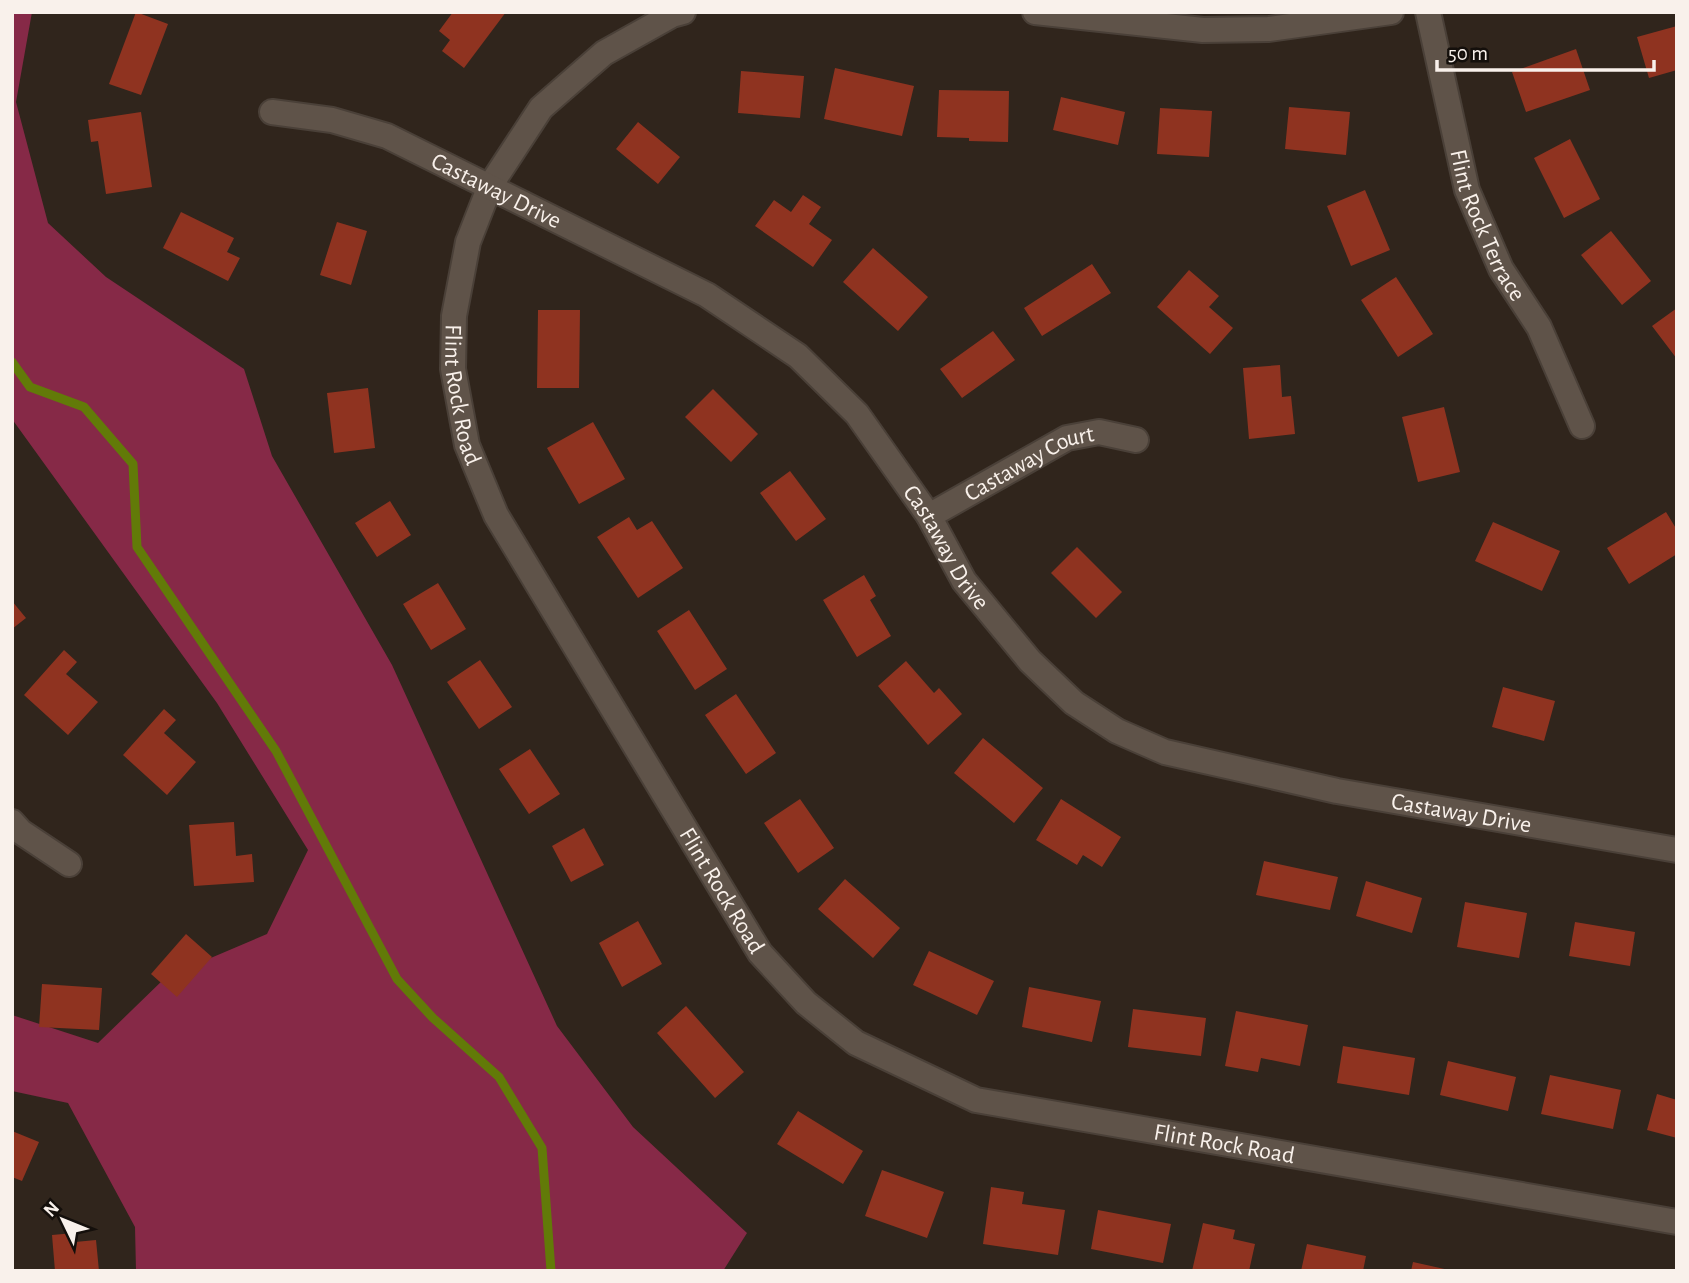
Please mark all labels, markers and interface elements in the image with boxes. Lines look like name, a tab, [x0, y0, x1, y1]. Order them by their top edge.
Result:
scale bar	[1437, 28, 1654, 72]
text: 50 m	[1448, 43, 1488, 64]
street label: Flint Rock Terrace	[1445, 147, 1529, 305]
street label: Castaway Drive	[427, 149, 565, 234]
street label: Flint Rock Road	[440, 324, 485, 469]
street label: Castaway Court	[961, 422, 1096, 506]
street label: Castaway Drive	[898, 481, 993, 615]
street label: Castaway Drive	[1389, 790, 1533, 838]
street label: Flint Rock Road	[674, 824, 768, 958]
street label: Flint Rock Road	[1152, 1120, 1296, 1168]
north arrow	[28, 1185, 98, 1255]
text: N	[40, 1198, 63, 1221]

